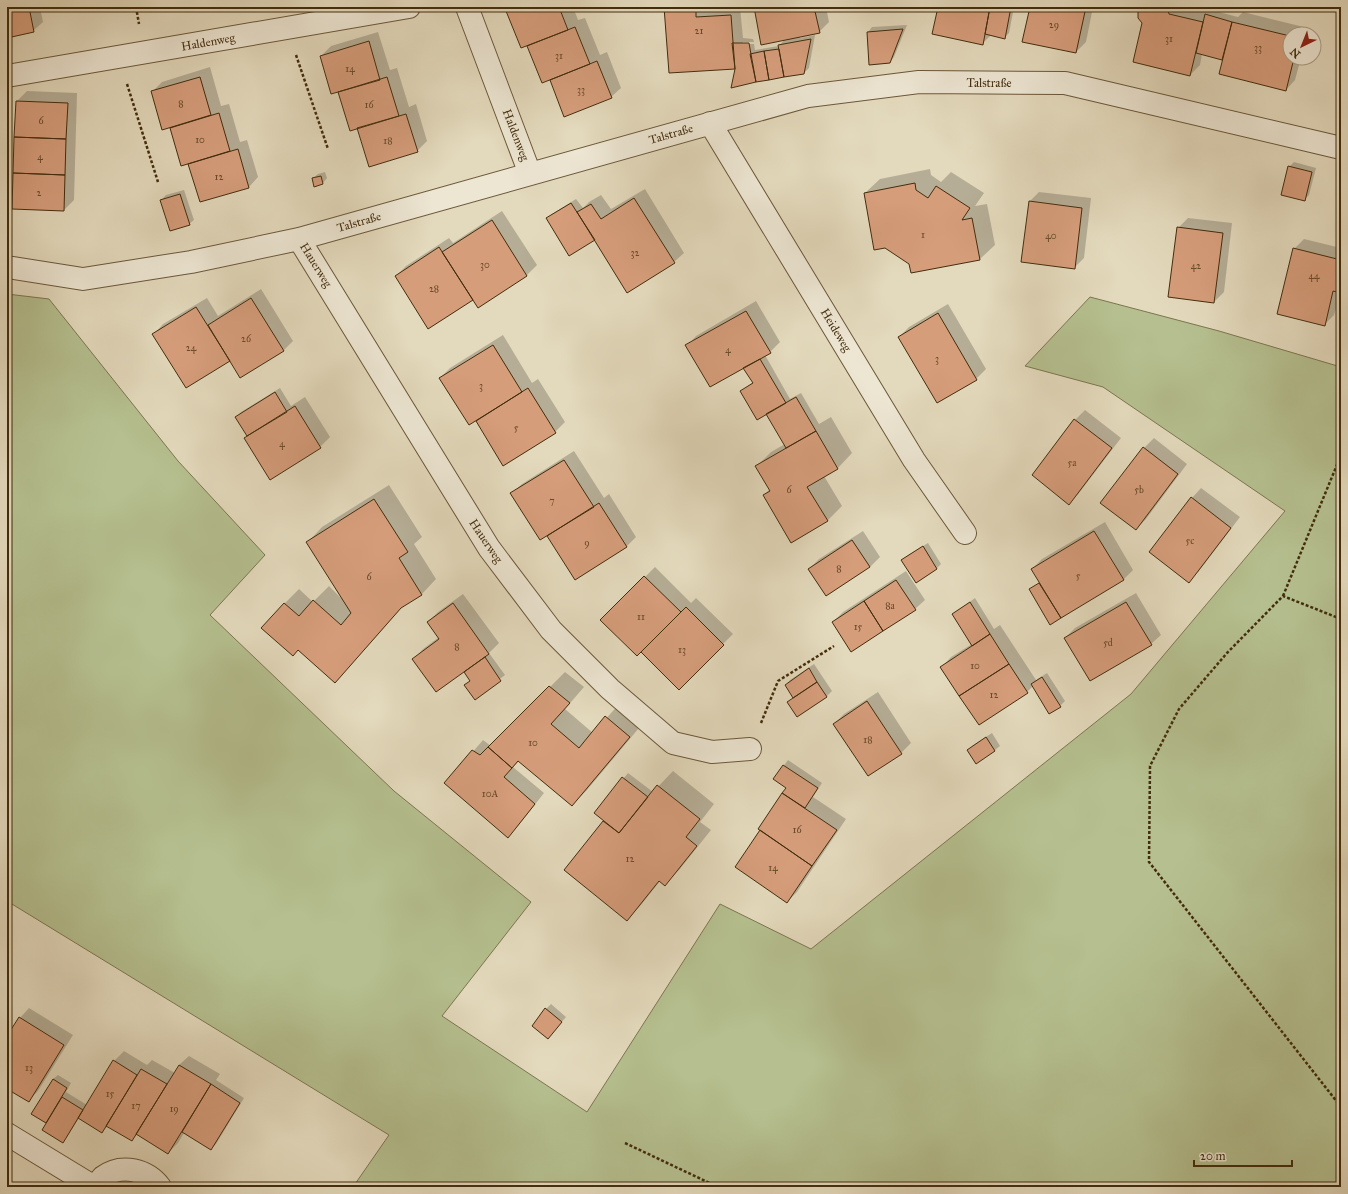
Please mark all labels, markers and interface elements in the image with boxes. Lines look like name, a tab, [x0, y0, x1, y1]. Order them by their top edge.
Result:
house number: 29	[1049, 19, 1059, 31]
house number: 21	[695, 25, 703, 37]
north arrow	[1282, 26, 1322, 66]
street label: Haldenweg	[180, 30, 237, 55]
house number: 31	[1165, 33, 1173, 45]
house number: 33	[1254, 42, 1262, 54]
text: N	[1287, 45, 1303, 61]
house number: 31	[555, 50, 563, 62]
house number: 14	[345, 63, 355, 75]
street label: Talstraße	[966, 76, 1012, 90]
house number: 33	[577, 84, 585, 96]
house number: 8	[178, 98, 184, 110]
house number: 16	[364, 99, 374, 111]
street label: Haldenweg	[499, 107, 532, 164]
house number: 6	[38, 115, 44, 127]
street label: Talstraße	[647, 121, 695, 147]
house number: 10	[195, 134, 205, 146]
house number: 18	[383, 135, 393, 147]
house number: 4	[37, 151, 43, 163]
house number: 12	[215, 171, 224, 183]
house number: 2	[37, 187, 42, 199]
street label: Talstraße	[335, 209, 383, 235]
house number: 1	[921, 229, 925, 241]
house number: 40	[1045, 230, 1057, 242]
street label: Hauerweg	[296, 240, 335, 291]
house number: 32	[631, 247, 640, 259]
house number: 30	[480, 259, 490, 271]
house number: 42	[1191, 260, 1201, 272]
house number: 44	[1308, 270, 1320, 282]
house number: 28	[429, 283, 439, 295]
street label: Heideweg	[817, 306, 855, 355]
house number: 26	[241, 333, 252, 345]
house number: 24	[186, 342, 197, 354]
house number: 4	[725, 344, 731, 356]
house number: 3	[935, 353, 939, 365]
house number: 3	[479, 380, 483, 392]
house number: 5	[514, 422, 519, 434]
house number: 4	[279, 438, 285, 450]
house number: 5a	[1068, 457, 1077, 469]
house number: 6	[786, 484, 792, 496]
house number: 5b	[1134, 484, 1144, 496]
house number: 7	[549, 495, 555, 507]
street label: Hauerweg	[465, 516, 506, 566]
house number: 5c	[1186, 535, 1194, 547]
house number: 9	[584, 537, 590, 549]
house number: 8	[836, 563, 842, 575]
house number: 5	[1076, 570, 1081, 582]
house number: 6	[366, 571, 372, 583]
house number: 8a	[885, 600, 896, 612]
house number: 11	[637, 611, 645, 623]
house number: 15	[854, 621, 863, 633]
house number: 5d	[1103, 637, 1113, 649]
house number: 8	[454, 641, 460, 653]
house number: 13	[678, 644, 686, 656]
house number: 10	[970, 660, 980, 672]
house number: 12	[990, 689, 999, 701]
house number: 18	[863, 734, 873, 746]
house number: 10	[528, 737, 538, 749]
house number: 10A	[482, 788, 498, 800]
house number: 16	[792, 824, 802, 836]
house number: 12	[626, 853, 635, 865]
house number: 14	[768, 862, 778, 874]
house number: 13	[25, 1062, 33, 1074]
house number: 15	[106, 1088, 115, 1100]
house number: 17	[131, 1100, 141, 1112]
house number: 19	[169, 1103, 179, 1115]
scale bar	[1194, 1142, 1292, 1168]
text: 20 m	[1200, 1149, 1226, 1163]

